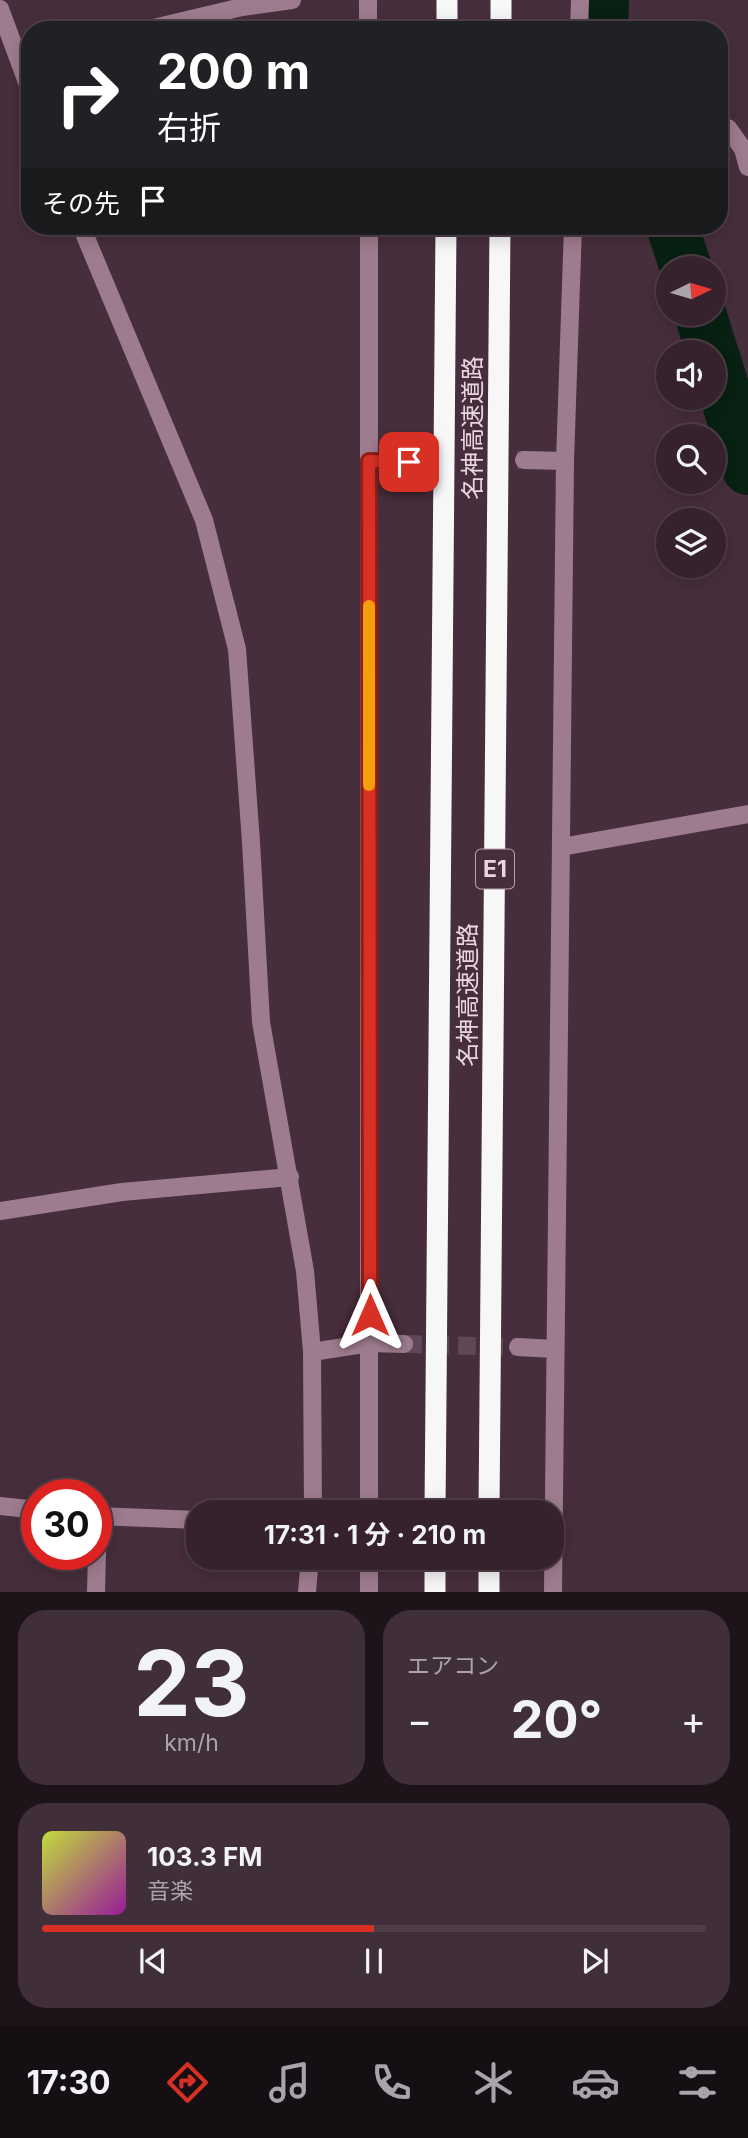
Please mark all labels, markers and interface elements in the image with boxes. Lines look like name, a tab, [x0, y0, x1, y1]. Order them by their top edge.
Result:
text: 200 m	[157, 42, 310, 101]
icon: right	[42, 49, 133, 140]
text: 右折	[157, 108, 221, 147]
icon: arrive	[134, 182, 172, 220]
text: その先	[42, 188, 120, 219]
north arrow	[656, 256, 726, 326]
map controls	[656, 256, 726, 578]
button: sound	[656, 340, 726, 410]
street label: 名神高速道路	[458, 356, 487, 500]
button: search	[656, 424, 726, 494]
pin	[379, 432, 439, 492]
icon: arrive	[390, 443, 428, 481]
button: layers	[656, 508, 726, 578]
road number: E1	[476, 849, 514, 888]
street label: 名神高速道路	[453, 923, 482, 1067]
position arrow	[333, 1278, 407, 1352]
speed limit sign: 30	[21, 1479, 112, 1570]
text: 17:31 · 1 分 · 210 m	[264, 1519, 486, 1550]
text: 23	[133, 1628, 250, 1738]
text: エアコン	[407, 1652, 499, 1680]
text: 20°	[511, 1688, 602, 1751]
text: −	[407, 1697, 432, 1743]
text: +	[681, 1697, 706, 1743]
text: km/h	[164, 1729, 219, 1757]
text: 103.3 FM	[147, 1841, 263, 1872]
text: 音楽	[147, 1877, 193, 1905]
icon: previous	[134, 1942, 172, 1980]
icon: pause	[355, 1942, 393, 1980]
icon: next	[576, 1942, 614, 1980]
icon: directions	[163, 2058, 212, 2107]
icon: music	[265, 2058, 314, 2107]
icon: phone	[367, 2058, 416, 2107]
icon: climate	[469, 2058, 518, 2107]
icon: car	[571, 2058, 620, 2107]
icon: filters	[673, 2058, 722, 2107]
text: 17:30	[26, 2063, 111, 2102]

